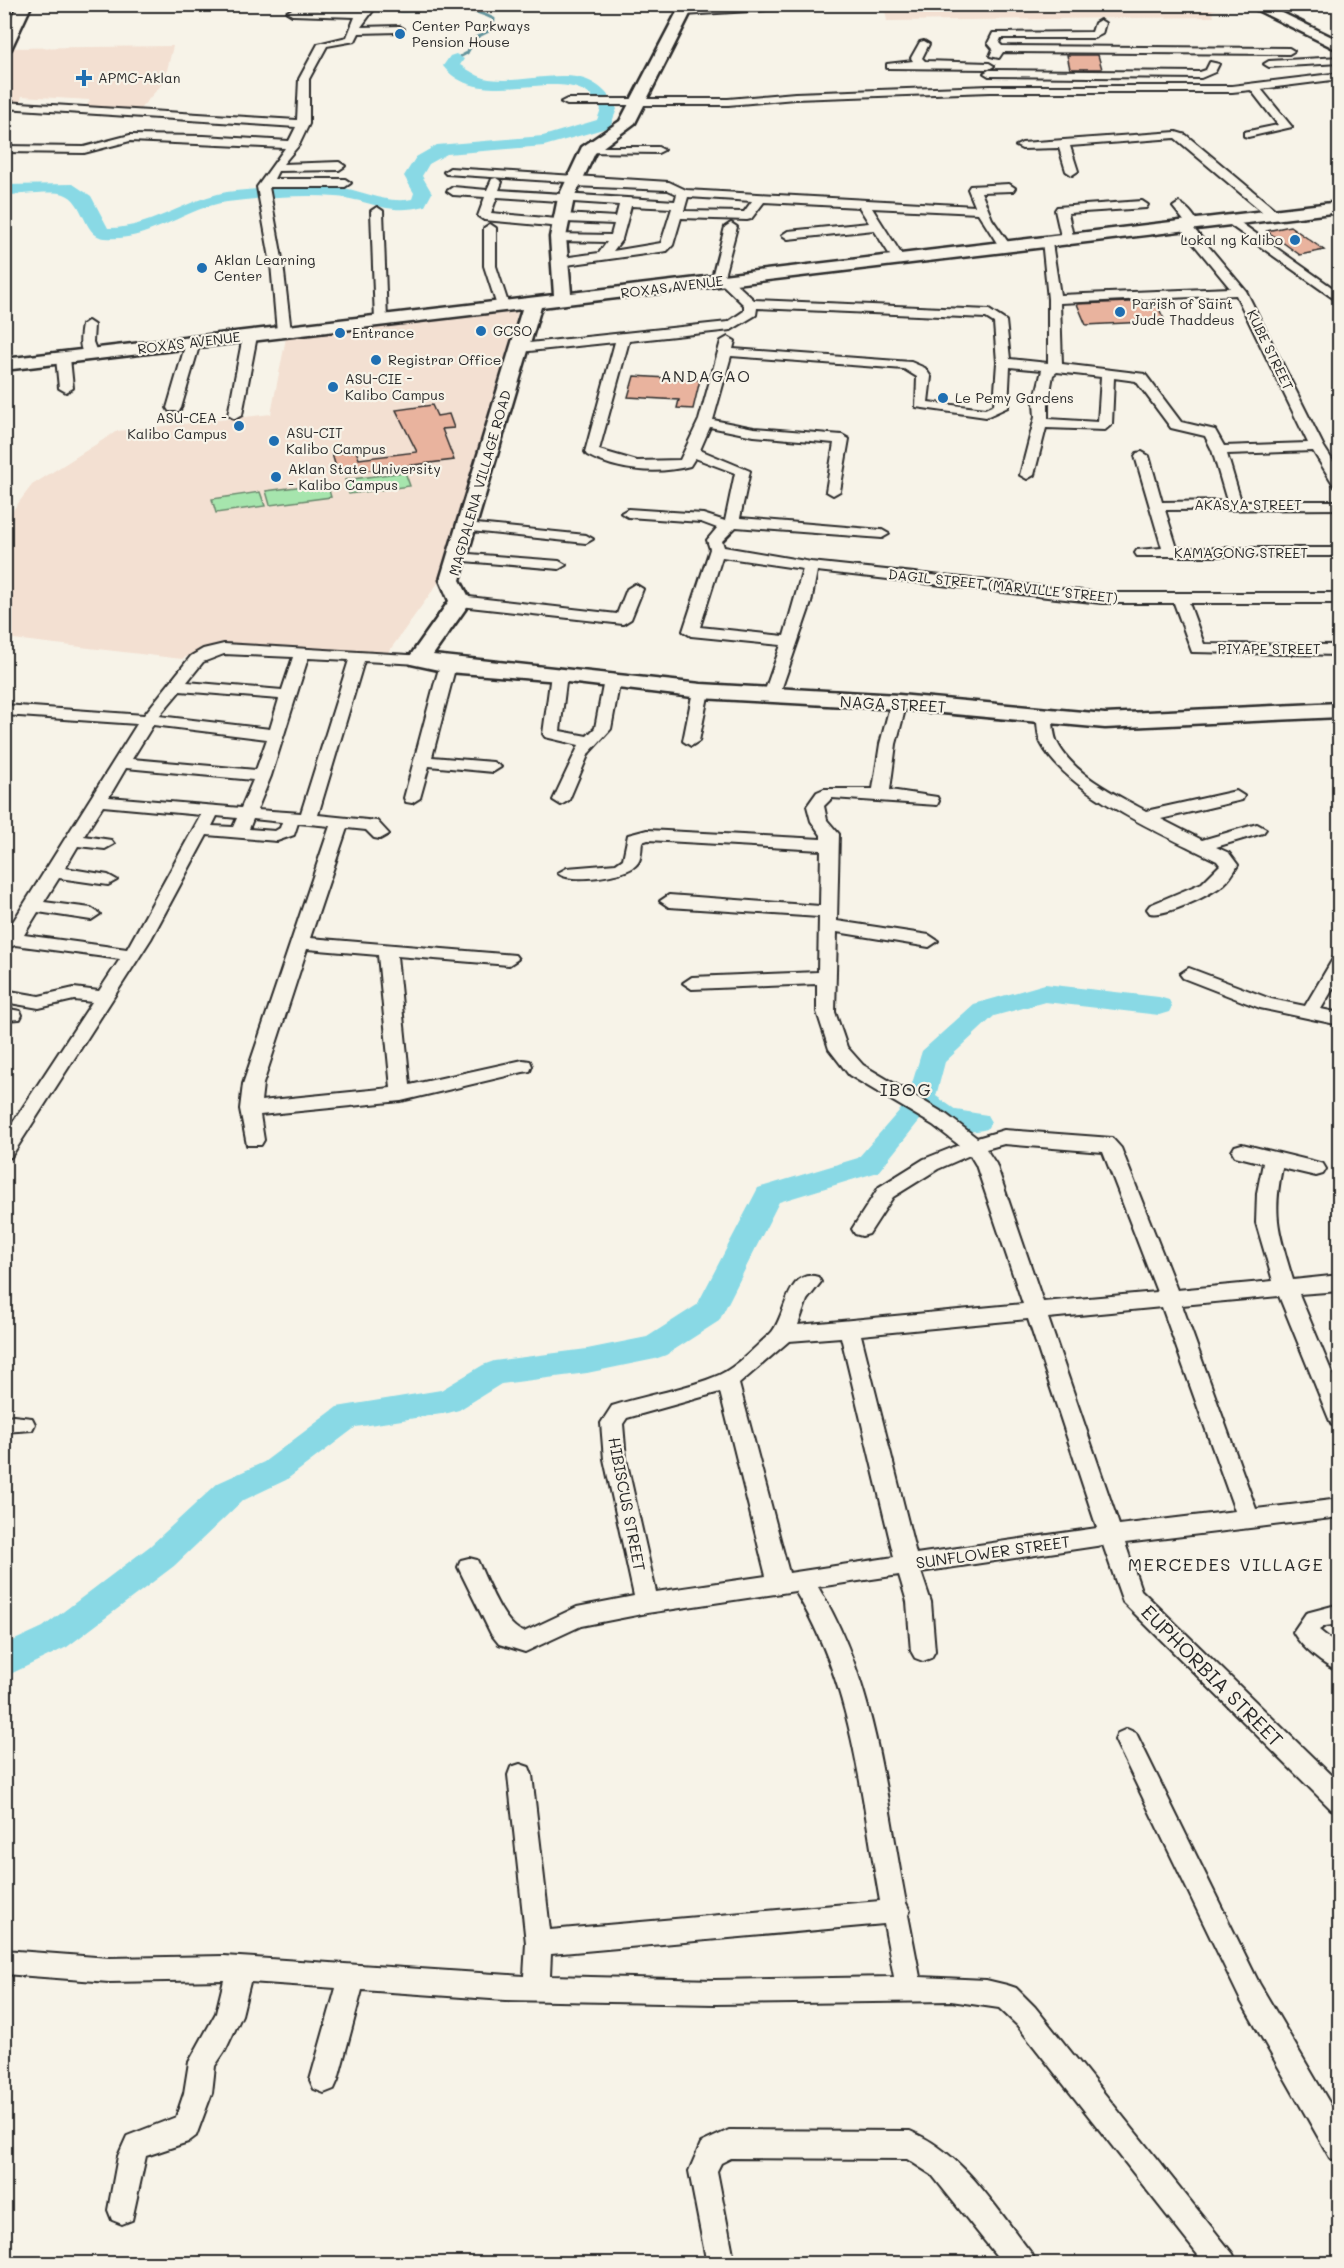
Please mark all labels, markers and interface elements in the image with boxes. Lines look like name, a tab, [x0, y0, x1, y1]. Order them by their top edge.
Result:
place label: Center Parkways Pension House	[412, 16, 530, 51]
marker: Center Parkways Pension House	[393, 27, 407, 41]
place label: APMC-Aklan	[98, 68, 180, 87]
marker: APMC-Aklan	[75, 69, 93, 87]
place label: Lokal ng Kalibo	[1181, 230, 1283, 249]
marker: Lokal ng Kalibo	[1288, 233, 1302, 247]
place label: Aklan Learning Center	[214, 250, 315, 285]
marker: Aklan Learning Center	[195, 261, 209, 275]
street label: ROXAS AVENUE	[619, 271, 725, 302]
place label: Parish of Saint Jude Thaddeus	[1132, 294, 1235, 329]
marker: Parish of Saint Jude Thaddeus	[1113, 305, 1127, 319]
street label: KUBE STREET	[1243, 306, 1298, 393]
place label: GCSO	[493, 321, 532, 340]
place label: Entrance	[352, 323, 414, 342]
marker: GCSO	[474, 324, 488, 338]
marker: Entrance	[333, 326, 347, 340]
street label: ROXAS AVENUE	[136, 327, 242, 358]
place label: Registrar Office	[388, 350, 501, 369]
marker: Registrar Office	[369, 353, 383, 367]
district label: ANDAGAO	[660, 365, 752, 386]
place label: ASU-CIE - Kalibo Campus	[345, 369, 445, 404]
marker: ASU-CIE - Kalibo Campus	[326, 380, 340, 394]
street label: MAGDALENA VILLAGE ROAD	[444, 388, 515, 578]
place label: Le Pemy Gardens	[955, 388, 1074, 407]
marker: Le Pemy Gardens	[936, 391, 950, 405]
place label: ASU-CEA - Kalibo Campus	[127, 408, 227, 443]
marker: ASU-CEA - Kalibo Campus	[232, 419, 246, 433]
place label: ASU-CIT Kalibo Campus	[286, 423, 386, 458]
marker: ASU-CIT Kalibo Campus	[267, 434, 281, 448]
place label: Aklan State University - Kalibo Campus	[288, 459, 441, 494]
marker: Aklan State University - Kalibo Campus	[269, 470, 283, 484]
street label: AKASYA STREET	[1194, 495, 1302, 514]
street label: KAMAGONG STREET	[1174, 543, 1308, 562]
street label: DAGIL STREET (MARVILLE STREET)	[887, 564, 1119, 607]
street label: PIYAPE STREET	[1217, 639, 1321, 658]
street label: NAGA STREET	[839, 690, 947, 717]
district label: IBOG	[880, 1077, 932, 1101]
street label: HIBISCUS STREET	[604, 1435, 651, 1573]
street label: SUNFLOWER STREET	[914, 1530, 1071, 1573]
district label: MERCEDES VILLAGE	[1128, 1552, 1324, 1576]
street label: EUPHORBIA STREET	[1136, 1599, 1289, 1752]

